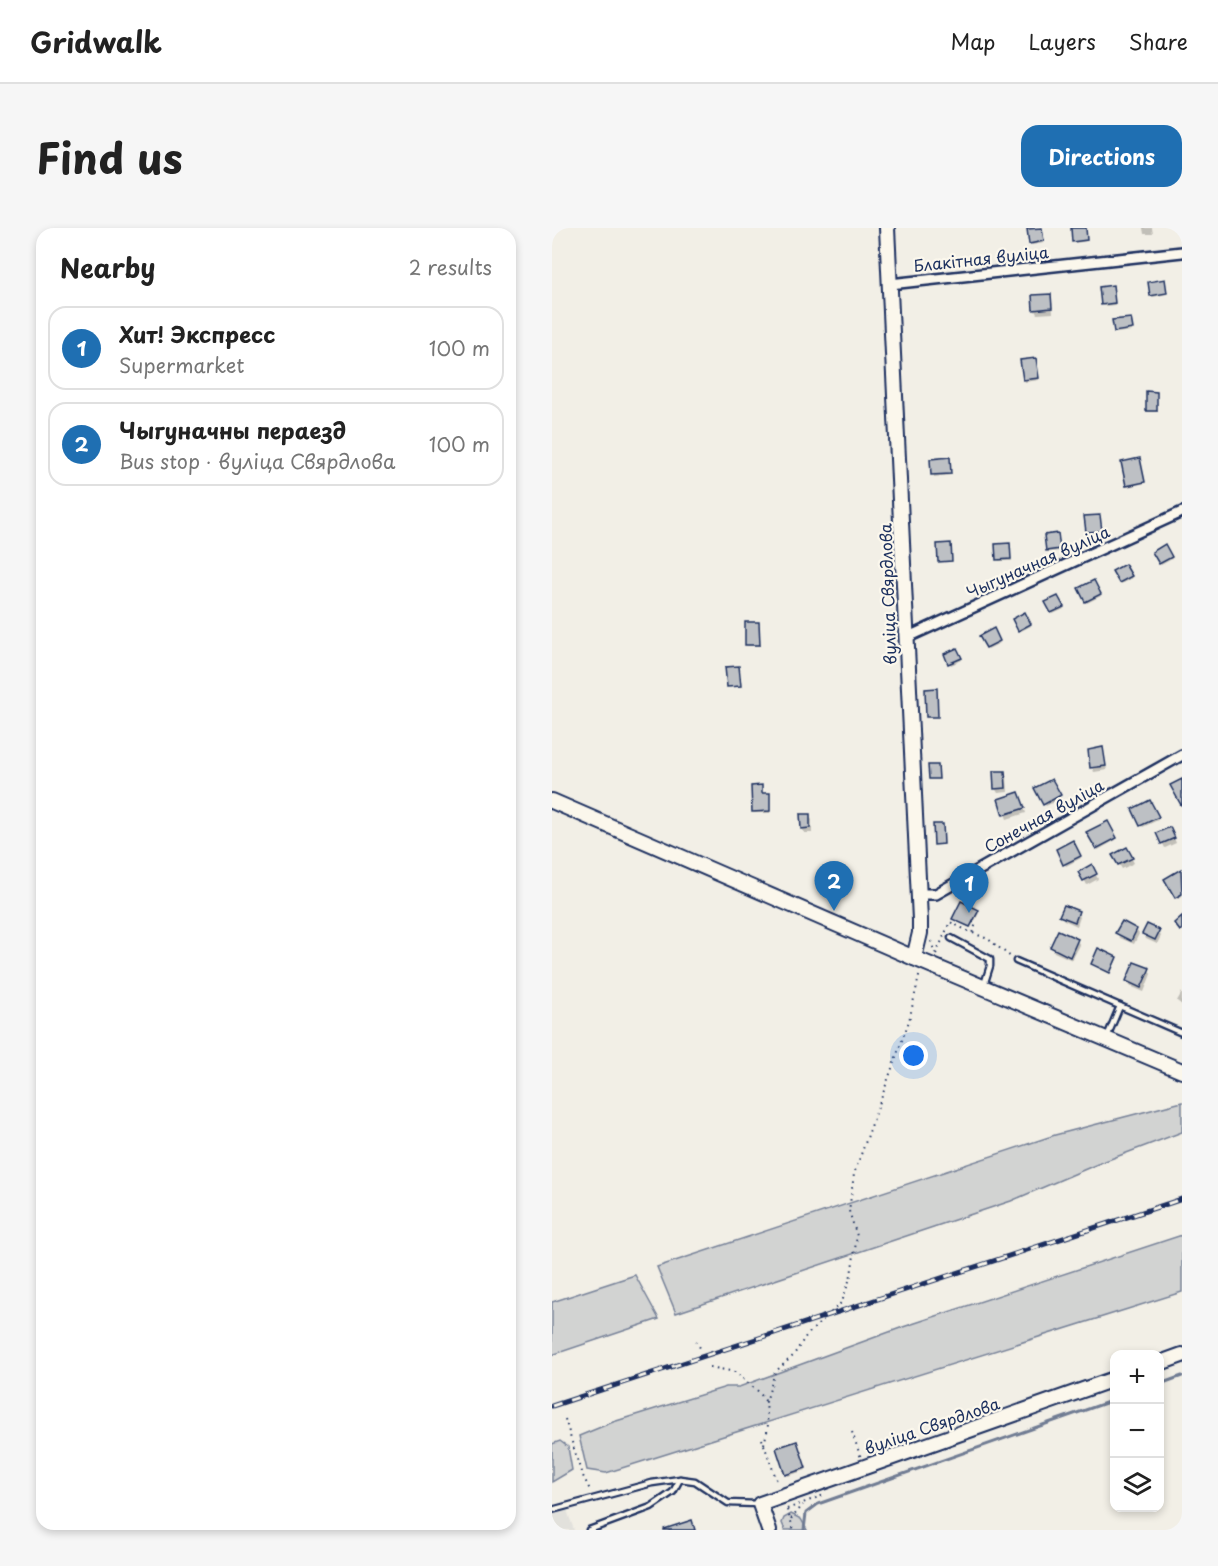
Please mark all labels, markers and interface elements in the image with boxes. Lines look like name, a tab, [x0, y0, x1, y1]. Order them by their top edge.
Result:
text: Gridwalk	[30, 20, 162, 63]
text: Map	[951, 25, 995, 57]
text: Layers	[1028, 25, 1096, 57]
text: Share	[1129, 25, 1188, 57]
text: Find us	[36, 125, 183, 188]
button: Directions	[1021, 125, 1182, 187]
street label: Блакітная вуліца	[912, 239, 1050, 277]
text: Nearby	[60, 248, 155, 287]
text: 2 results	[409, 252, 492, 282]
text: Хит! Экспресс	[119, 317, 275, 350]
text: 1	[77, 333, 86, 363]
text: 100 m	[429, 333, 490, 363]
text: Supermarket	[119, 350, 245, 380]
text: Чыгуначны пераезд	[119, 413, 346, 446]
text: 2	[74, 429, 89, 459]
text: 100 m	[429, 429, 490, 459]
text: Bus stop · вуліца Свярдлова	[119, 446, 396, 476]
street label: Чыгуначная вуліца	[962, 519, 1113, 604]
street label: вуліца Свярдлова	[873, 523, 901, 665]
street label: Сонечная вуліца	[979, 772, 1108, 858]
pin: 2	[814, 862, 854, 911]
pin: 1	[950, 864, 988, 913]
your location	[899, 1041, 928, 1070]
map controls	[1110, 1350, 1164, 1512]
button: +	[1110, 1350, 1164, 1404]
street label: вуліца Свярдлова	[861, 1391, 1003, 1459]
button: −	[1110, 1404, 1164, 1458]
button: layers	[1110, 1458, 1164, 1512]

